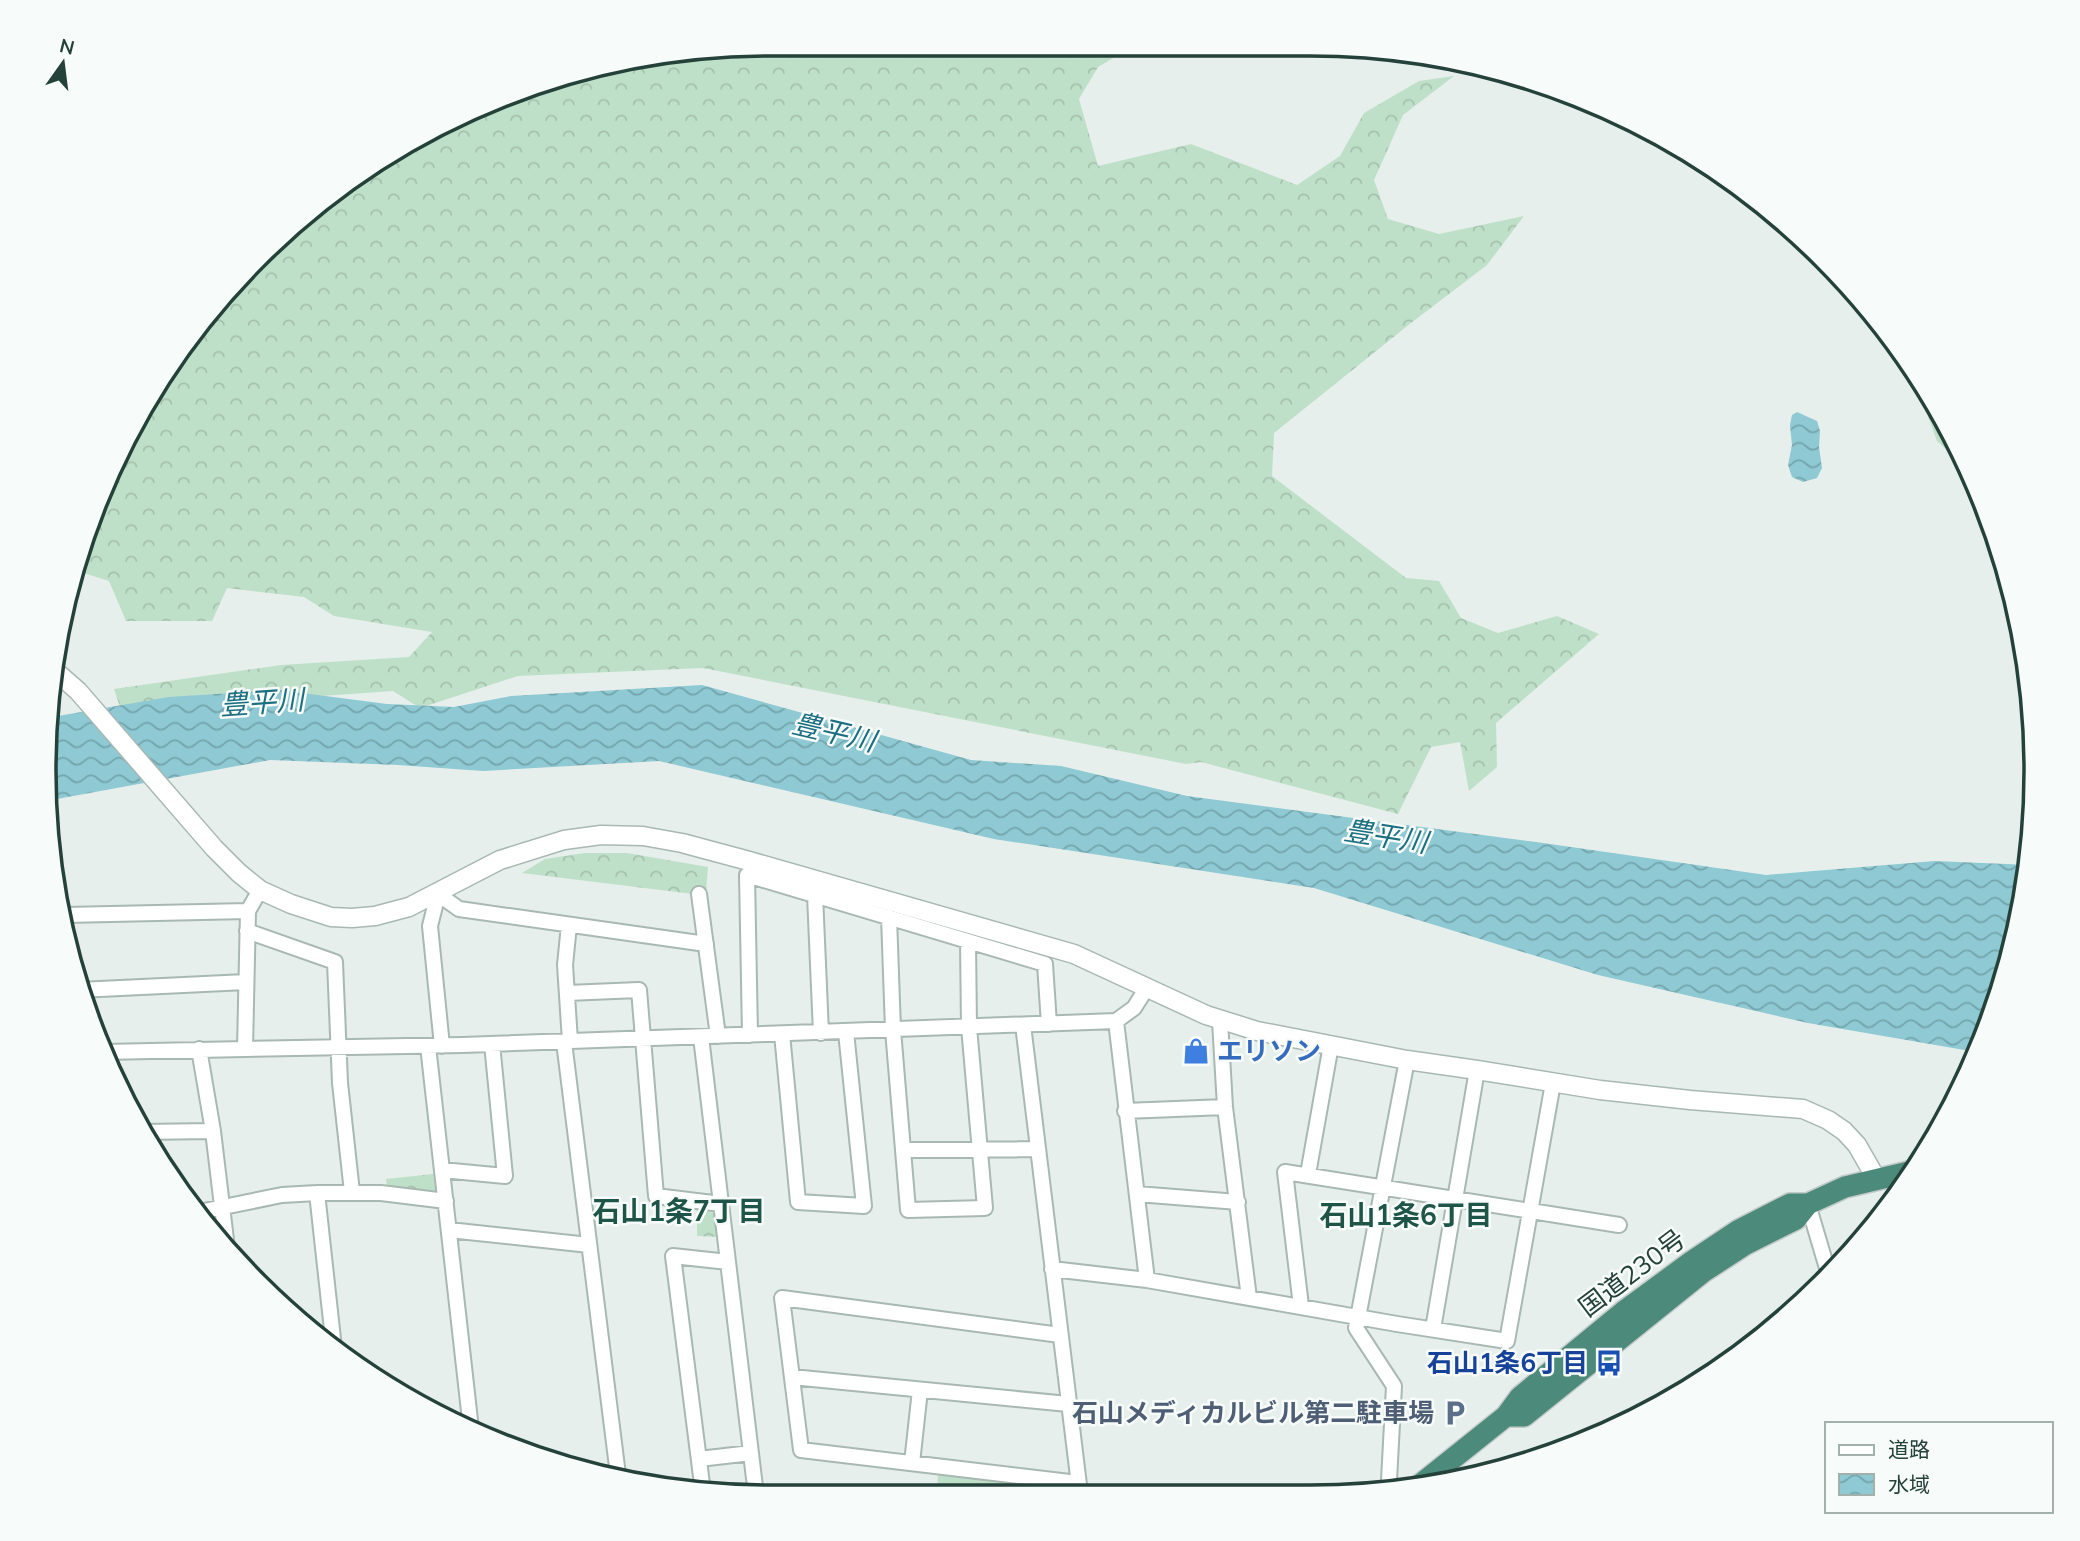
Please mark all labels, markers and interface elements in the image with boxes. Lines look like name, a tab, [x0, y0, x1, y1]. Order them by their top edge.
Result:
north arrow	[28, 28, 98, 98]
text: N	[57, 33, 77, 60]
water label: 豊平川	[219, 681, 308, 722]
water label: 豊平川	[789, 705, 882, 759]
water label: 豊平川	[1342, 812, 1433, 860]
place label: エリソン	[1217, 1034, 1321, 1067]
shop icon: エリソン	[1181, 1036, 1211, 1066]
district label: 石山1条7丁目	[592, 1193, 766, 1228]
district label: 石山1条6丁目	[1319, 1197, 1493, 1232]
street label: 国道230号	[1572, 1222, 1691, 1323]
place label: 石山1条6丁目	[1427, 1346, 1588, 1379]
bus stop icon: 石山1条6丁目	[1594, 1348, 1624, 1378]
place label: 石山メディカルビル第二駐車場	[1072, 1396, 1434, 1429]
parking icon: 石山メディカルビル第二駐車場	[1440, 1398, 1470, 1428]
legend	[1825, 1422, 2052, 1513]
text: 道路	[1888, 1436, 1930, 1462]
text: 水域	[1888, 1471, 1930, 1497]

